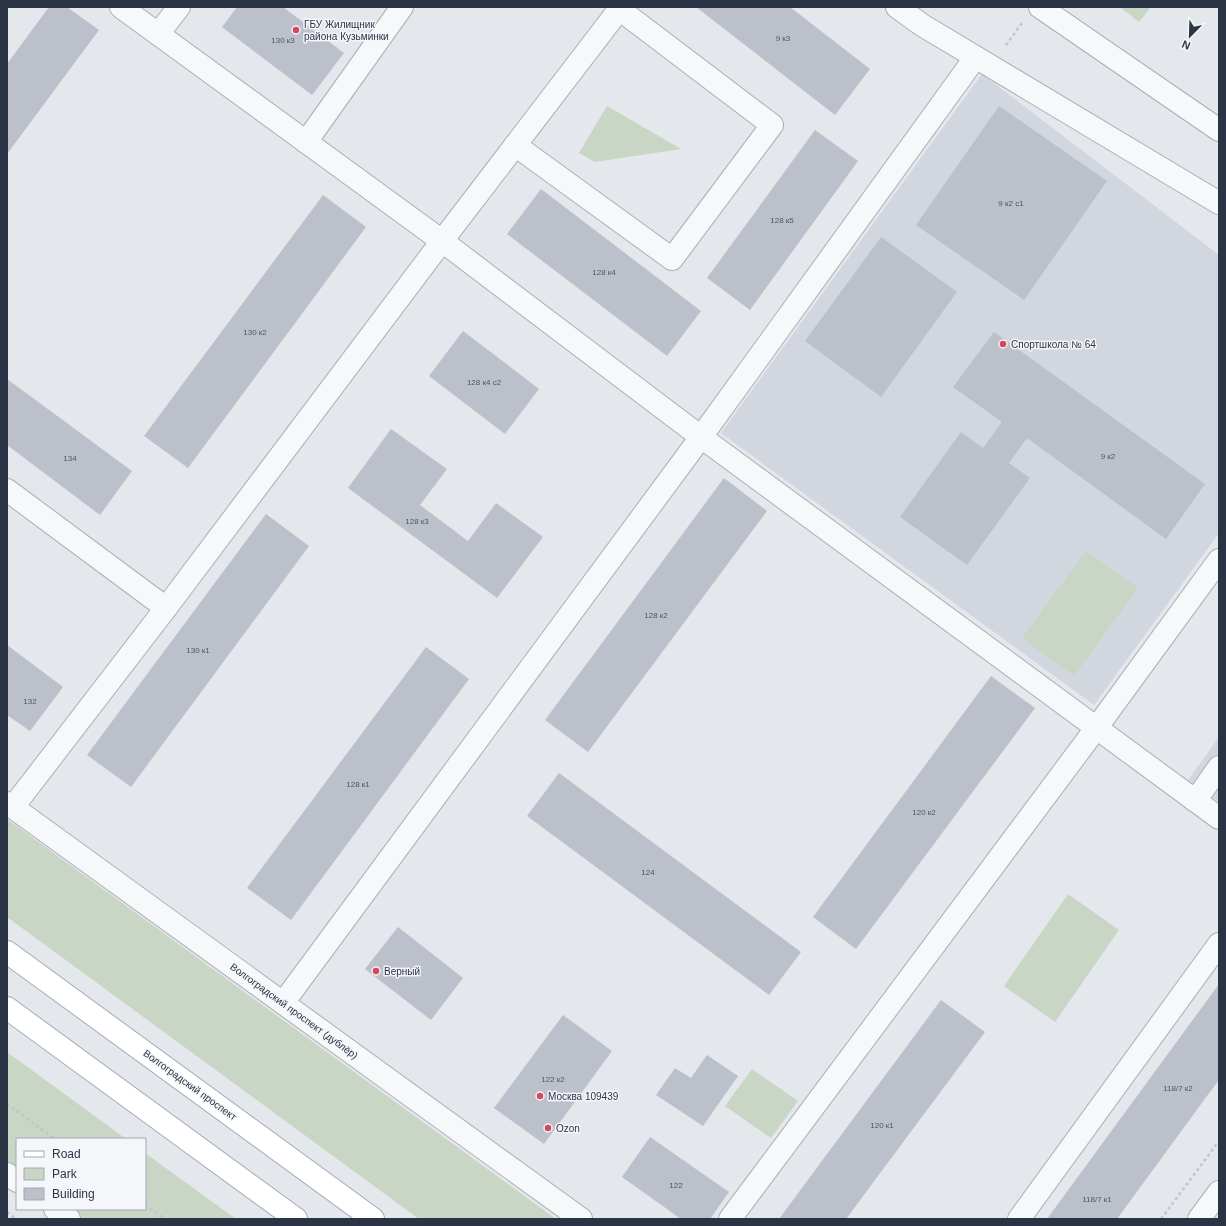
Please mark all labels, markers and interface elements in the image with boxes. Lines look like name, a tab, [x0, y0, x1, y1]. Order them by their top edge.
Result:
north arrow	[1170, 16, 1210, 56]
place label: ГБУ Жилищник района Кузьминки	[304, 19, 389, 42]
marker: ГБУ Жилищник района Кузьминки	[291, 25, 301, 35]
house number: 9 к3	[776, 34, 791, 43]
house number: 130 к3	[271, 36, 295, 45]
text: N	[1180, 38, 1192, 52]
house number: 9 к2 с1	[998, 199, 1024, 208]
house number: 128 к5	[770, 216, 794, 225]
house number: 128 к4	[592, 268, 616, 277]
house number: 130 к2	[243, 328, 267, 337]
marker: Спортшкола № 64	[998, 339, 1008, 349]
place label: Спортшкола № 64	[1011, 339, 1096, 350]
house number: 128 к4 с2	[467, 378, 502, 387]
house number: 9 к2	[1101, 452, 1116, 461]
house number: 134	[63, 454, 77, 463]
house number: 128 к3	[405, 517, 429, 526]
house number: 128 к2	[644, 611, 668, 620]
house number: 130 к1	[186, 646, 210, 655]
house number: 132	[23, 697, 37, 706]
house number: 128 к1	[346, 780, 370, 789]
house number: 120 к2	[912, 808, 936, 817]
house number: 124	[641, 868, 655, 877]
street label: Волгоградский проспект (дублёр)	[228, 961, 360, 1061]
marker: Верный	[371, 966, 381, 976]
place label: Верный	[384, 966, 420, 977]
street label: Волгоградский проспект	[141, 1048, 239, 1123]
house number: 122 к2	[541, 1075, 565, 1084]
house number: 118/7 к2	[1163, 1084, 1193, 1093]
marker: Москва 109439	[535, 1091, 545, 1101]
place label: Москва 109439	[548, 1091, 619, 1102]
house number: 120 к1	[870, 1121, 894, 1130]
marker: Ozon	[543, 1123, 553, 1133]
place label: Ozon	[556, 1123, 580, 1134]
legend	[16, 1138, 146, 1210]
text: Road	[52, 1147, 81, 1161]
text: Park	[52, 1167, 78, 1181]
house number: 122	[669, 1181, 683, 1190]
text: Building	[52, 1187, 95, 1201]
house number: 118/7 к1	[1082, 1195, 1112, 1204]

